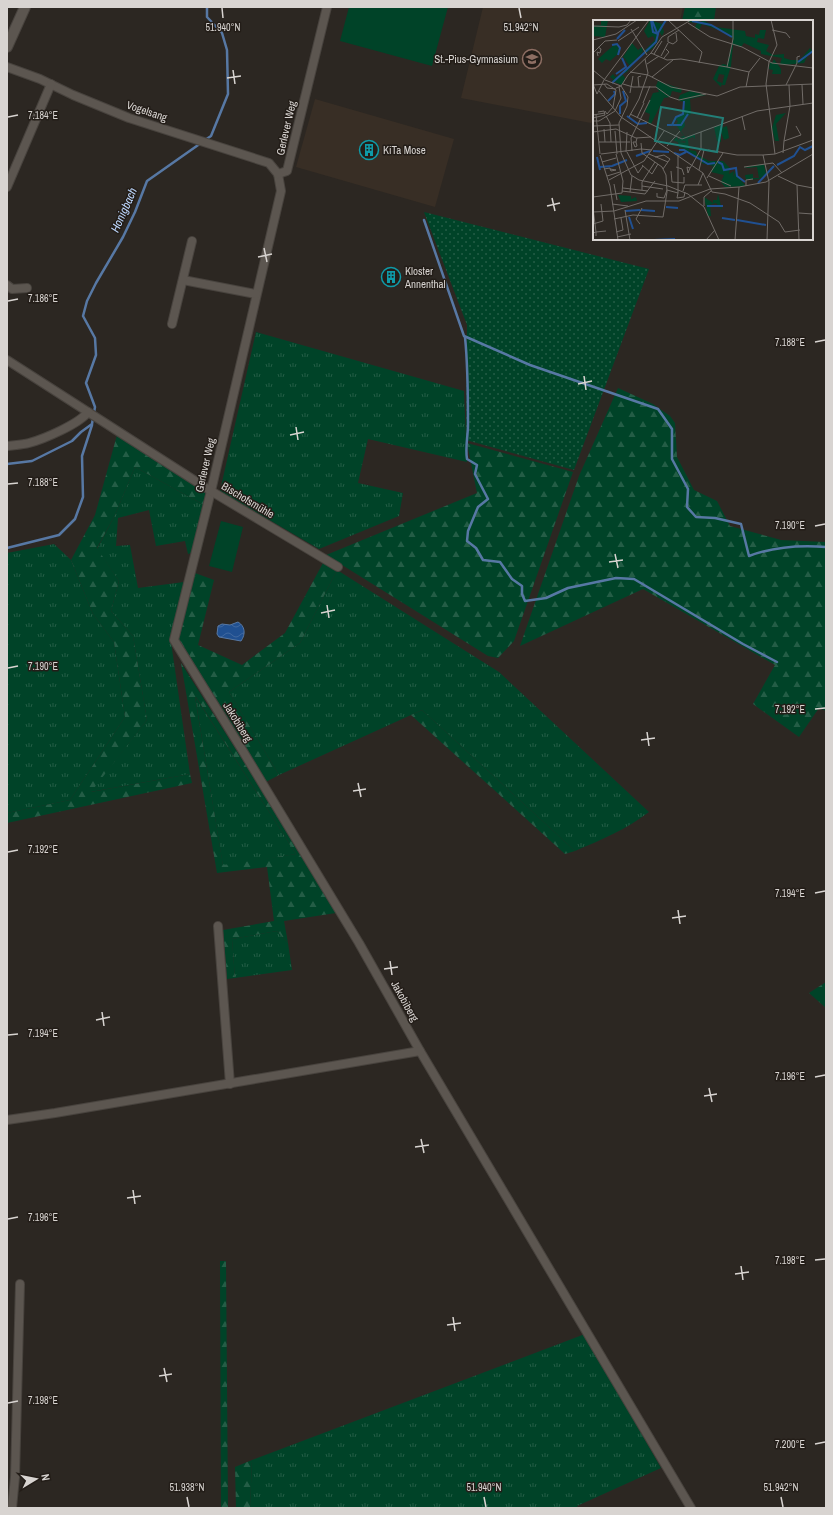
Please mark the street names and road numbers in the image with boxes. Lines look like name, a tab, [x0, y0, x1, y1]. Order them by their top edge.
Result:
street label: Vogelsang	[125, 98, 169, 124]
street label: Gerlever Weg	[273, 99, 299, 157]
street label: Gerlever Weg	[192, 436, 218, 494]
street label: Bischofsmühle	[219, 479, 277, 521]
street label: Jakobiberg	[220, 699, 256, 745]
street label: Jakobiberg	[388, 978, 422, 1024]

